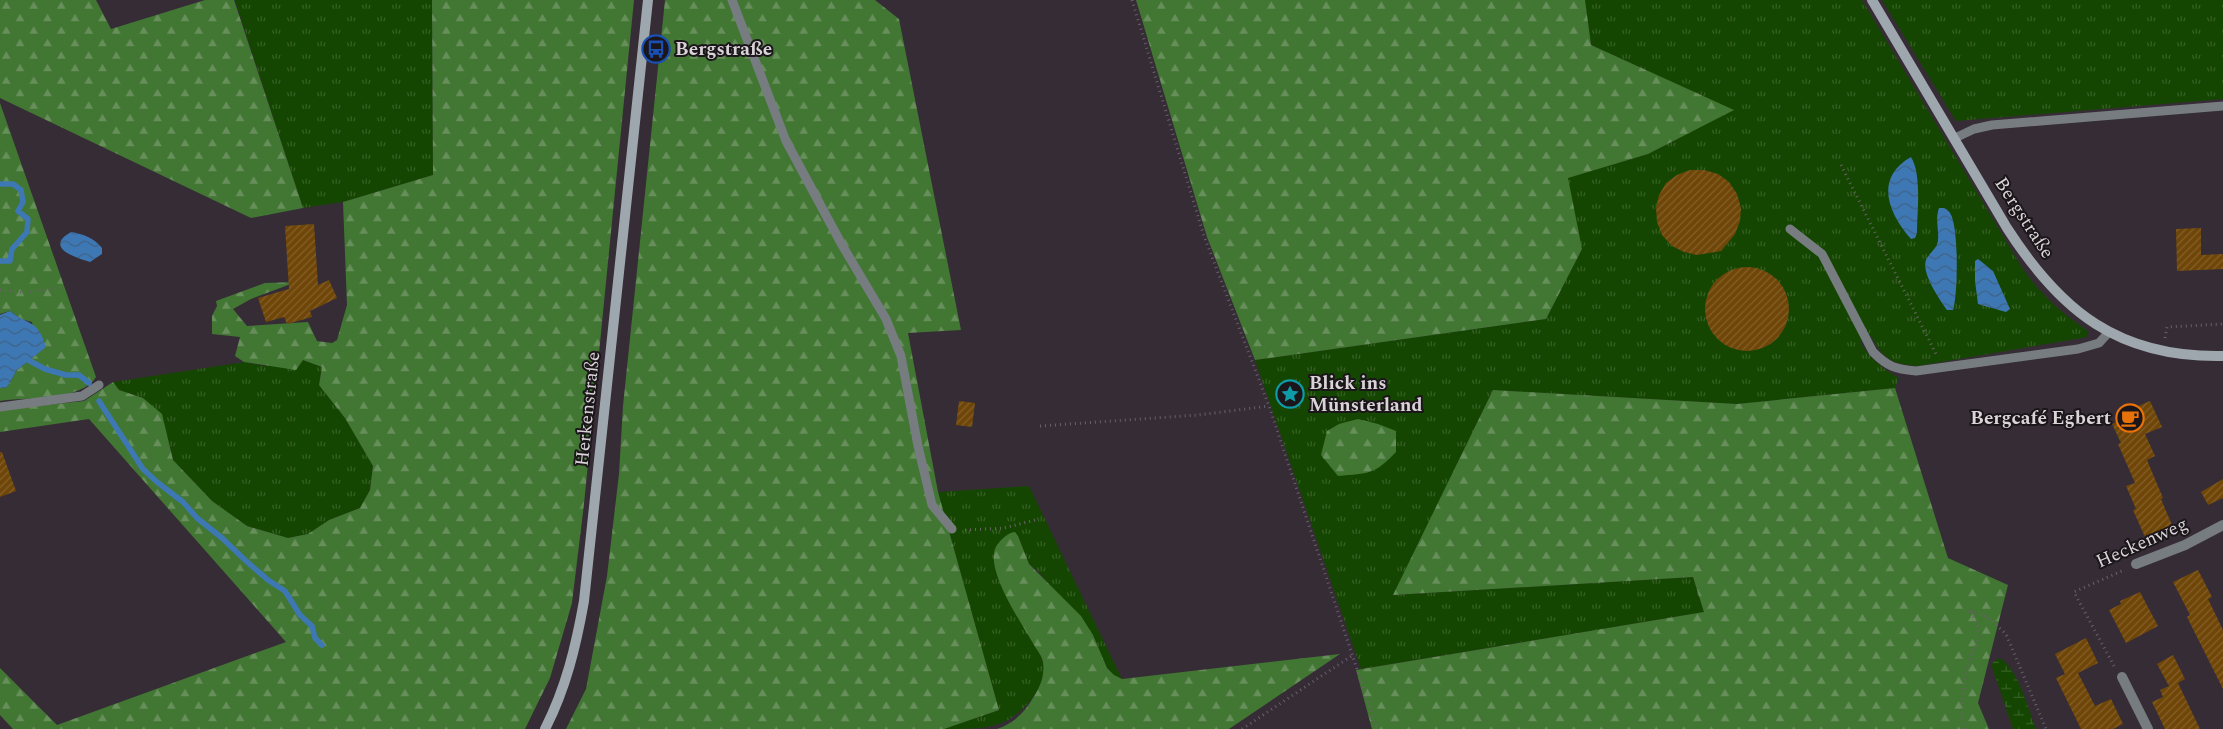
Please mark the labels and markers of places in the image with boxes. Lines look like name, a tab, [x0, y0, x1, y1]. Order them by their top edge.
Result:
bus stop icon: Bergstraße	[641, 34, 671, 64]
place label: Bergstraße	[675, 35, 772, 64]
place label: Blick ins Münsterland	[1309, 369, 1423, 420]
place icon: Blick ins Münsterland	[1275, 379, 1305, 409]
cafe icon: Bergcafé Egbert	[2115, 403, 2145, 433]
place label: Bergcafé Egbert	[1970, 404, 2111, 433]

